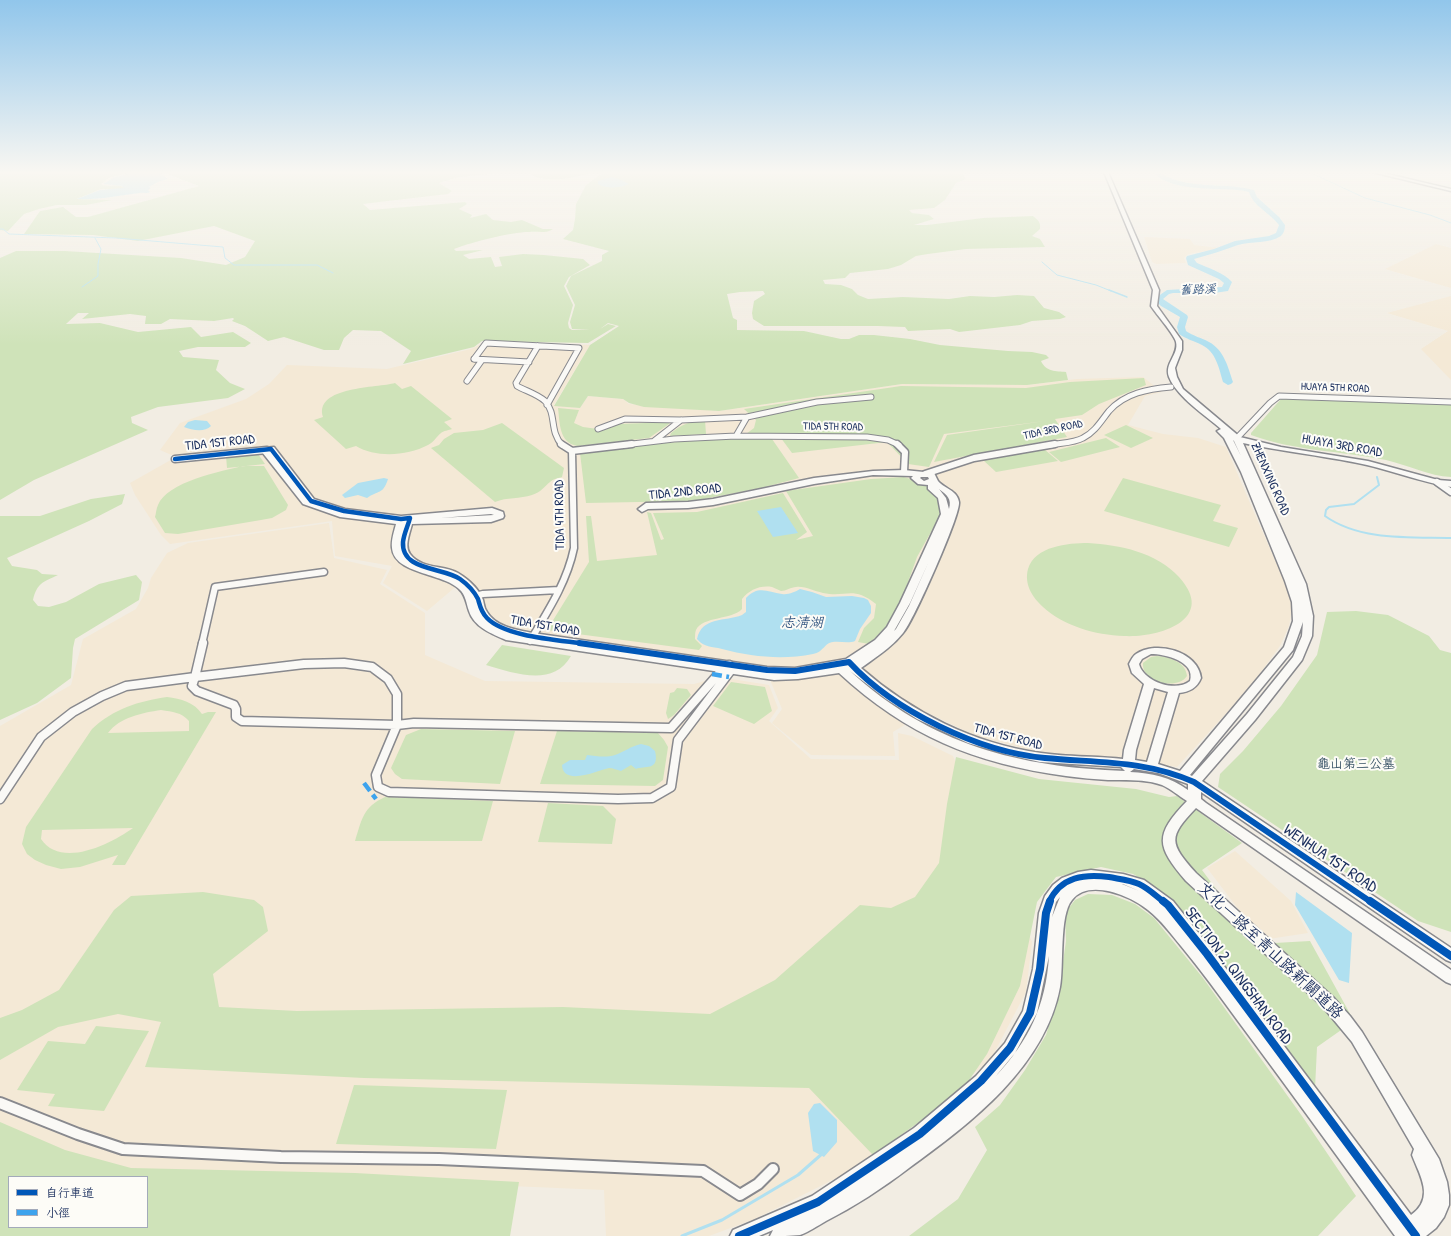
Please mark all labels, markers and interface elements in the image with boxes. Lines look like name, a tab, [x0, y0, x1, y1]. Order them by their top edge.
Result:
water label: 舊路溪	[1180, 282, 1216, 298]
street label: HUAYA 5TH ROAD	[1301, 380, 1369, 396]
street label: TIDA 3RD ROAD	[1022, 417, 1084, 443]
street label: TIDA 5TH ROAD	[803, 420, 863, 434]
street label: HUAYA 3RD ROAD	[1301, 431, 1383, 461]
street label: TIDA 1ST ROAD	[184, 432, 256, 454]
street label: ZHENXING ROAD	[1247, 440, 1293, 518]
street label: TIDA 4TH ROAD	[552, 480, 568, 550]
street label: TIDA 2ND ROAD	[648, 480, 722, 504]
street label: TIDA 1ST ROAD	[509, 612, 581, 640]
water label: 志清湖	[781, 615, 823, 631]
street label: TIDA 1ST ROAD	[972, 720, 1044, 754]
park label: 龜山第三公墓	[1317, 757, 1395, 773]
street label: WENHUA 1ST ROAD	[1279, 821, 1381, 897]
street label: 文化一路至青山路新闢道路	[1193, 879, 1347, 1023]
street label: SECTION 2, QINGSHAN ROAD	[1180, 904, 1296, 1048]
legend	[8, 1176, 148, 1228]
text: 自行車道	[46, 1184, 94, 1201]
text: 小徑	[46, 1204, 70, 1221]

